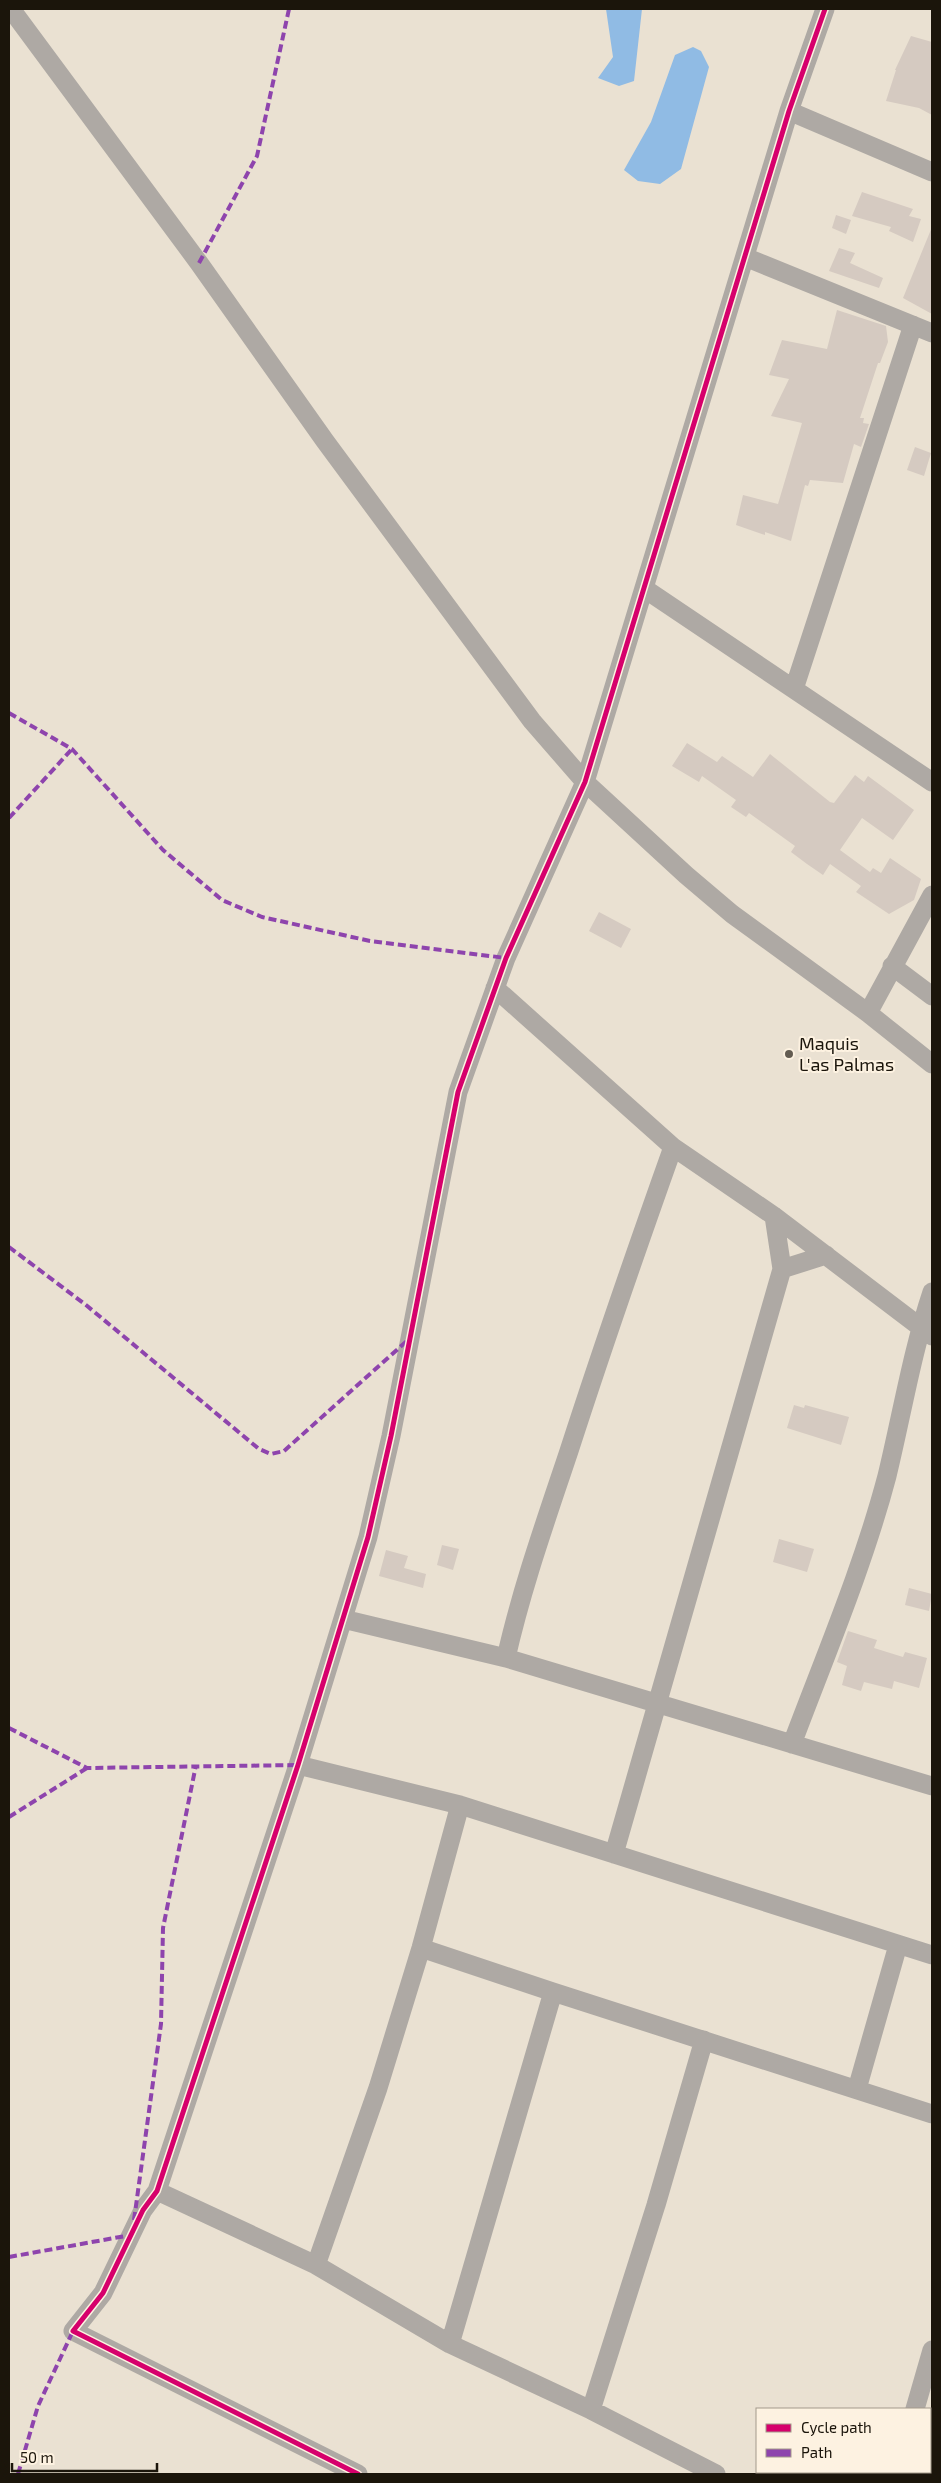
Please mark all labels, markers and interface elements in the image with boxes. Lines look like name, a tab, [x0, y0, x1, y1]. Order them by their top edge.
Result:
place label: Maquis L'as Palmas	[799, 1032, 894, 1075]
marker: Maquis L'as Palmas	[783, 1048, 795, 1060]
legend	[756, 2408, 931, 2473]
text: Cycle path	[801, 2418, 872, 2436]
scale bar	[12, 2440, 158, 2472]
text: Path	[801, 2443, 832, 2461]
text: 50 m	[20, 2448, 54, 2466]

